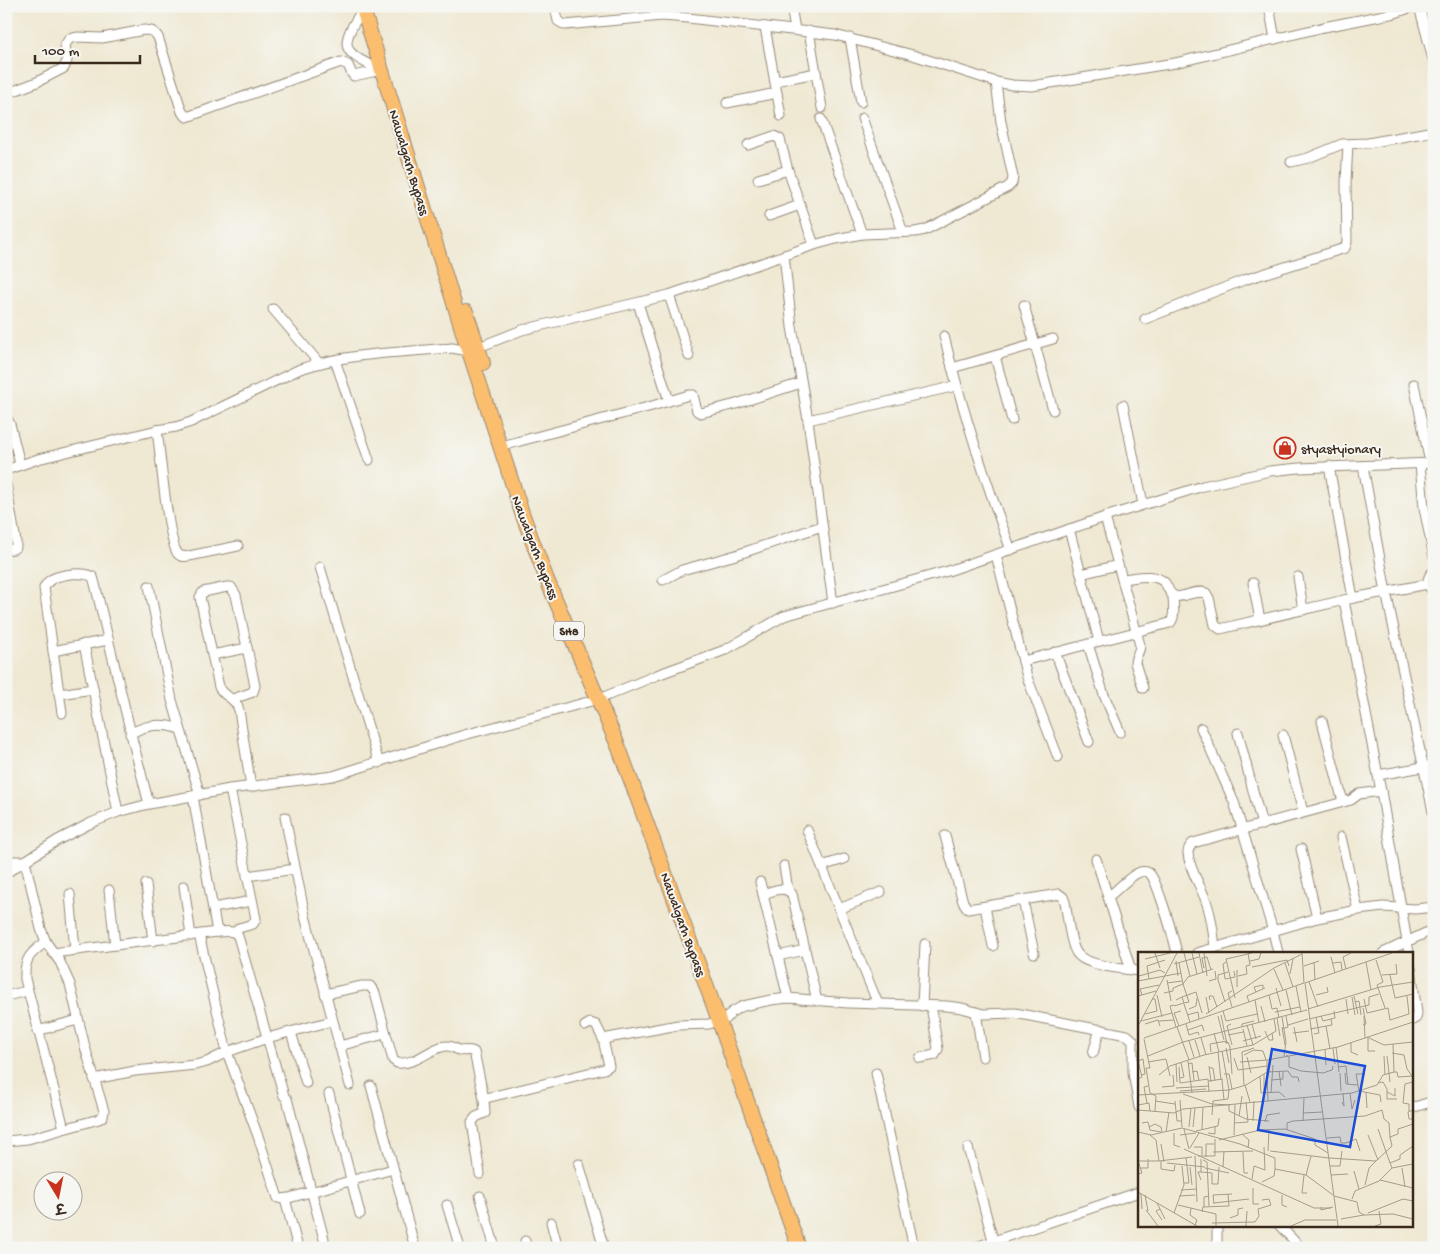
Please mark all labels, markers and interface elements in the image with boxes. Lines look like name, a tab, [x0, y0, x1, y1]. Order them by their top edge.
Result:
scale bar	[35, 32, 140, 64]
text: 100 m	[41, 43, 80, 61]
street label: Nawalgarh Bypass	[384, 108, 432, 218]
shop icon: styastyionary	[1273, 436, 1297, 460]
place label: styastyionary	[1301, 442, 1381, 459]
street label: Nawalgarh Bypass	[506, 494, 561, 603]
road number: SH8	[554, 622, 584, 640]
street label: Nawalgarh Bypass	[655, 871, 709, 980]
inset map	[1138, 952, 1412, 1226]
north arrow	[32, 1172, 82, 1222]
text: उ	[52, 1197, 68, 1216]

